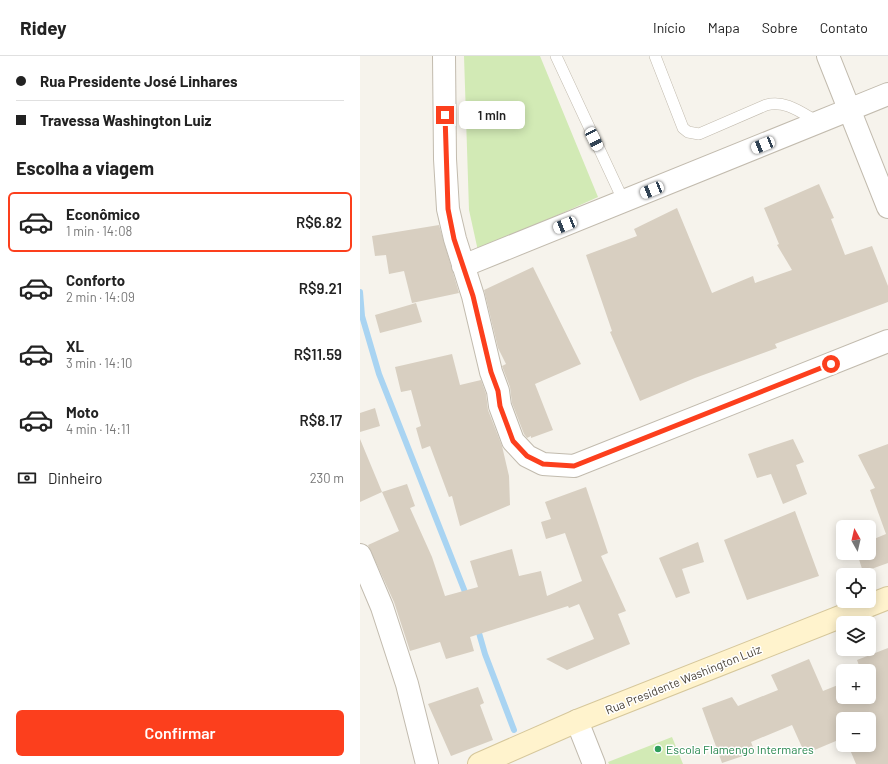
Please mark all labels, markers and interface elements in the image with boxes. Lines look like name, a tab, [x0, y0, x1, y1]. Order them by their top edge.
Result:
text: Ridey	[20, 16, 67, 39]
text: Início	[653, 19, 686, 36]
text: Mapa	[708, 19, 740, 36]
text: Sobre	[762, 19, 798, 36]
text: Contato	[820, 19, 868, 36]
text: Rua Presidente José Linhares	[40, 72, 238, 90]
callout: 1 min	[459, 101, 525, 129]
route end	[436, 106, 454, 124]
text: 1 min	[478, 107, 506, 123]
text: Travessa Washington Luiz	[40, 111, 211, 129]
car	[583, 126, 605, 152]
car	[750, 135, 776, 155]
text: Escolha a viagem	[16, 157, 154, 179]
car	[639, 180, 665, 200]
icon: car	[18, 204, 54, 240]
text: Econômico	[66, 205, 140, 223]
text: R$6.82	[296, 213, 342, 231]
car	[552, 215, 578, 235]
text: 1 min · 14:08	[66, 223, 132, 239]
icon: car	[18, 270, 54, 306]
text: Conforto	[66, 271, 125, 289]
text: R$9.21	[299, 279, 342, 297]
text: 2 min · 14:09	[66, 289, 135, 305]
icon: car	[18, 336, 54, 372]
text: XL	[66, 337, 84, 355]
text: R$11.59	[294, 345, 342, 363]
text: 3 min · 14:10	[66, 355, 132, 371]
route start	[822, 355, 840, 373]
icon: car	[18, 402, 54, 438]
text: Moto	[66, 403, 99, 421]
text: R$8.17	[300, 411, 342, 429]
text: 4 min · 14:11	[66, 421, 130, 437]
icon: cash	[16, 467, 38, 489]
text: Dinheiro	[48, 469, 103, 487]
text: 230 m	[310, 470, 344, 486]
north arrow	[836, 520, 876, 560]
map controls	[836, 520, 876, 752]
button: locate	[836, 568, 876, 608]
button: layers	[836, 616, 876, 656]
street label: Rua Presidente Washington Luiz	[603, 641, 763, 717]
button: +	[836, 664, 876, 704]
button: Confirmar	[16, 710, 344, 756]
button: −	[836, 712, 876, 752]
place label: Escola Flamengo Intermares	[666, 742, 814, 756]
marker: Escola Flamengo Intermares	[653, 744, 663, 754]

